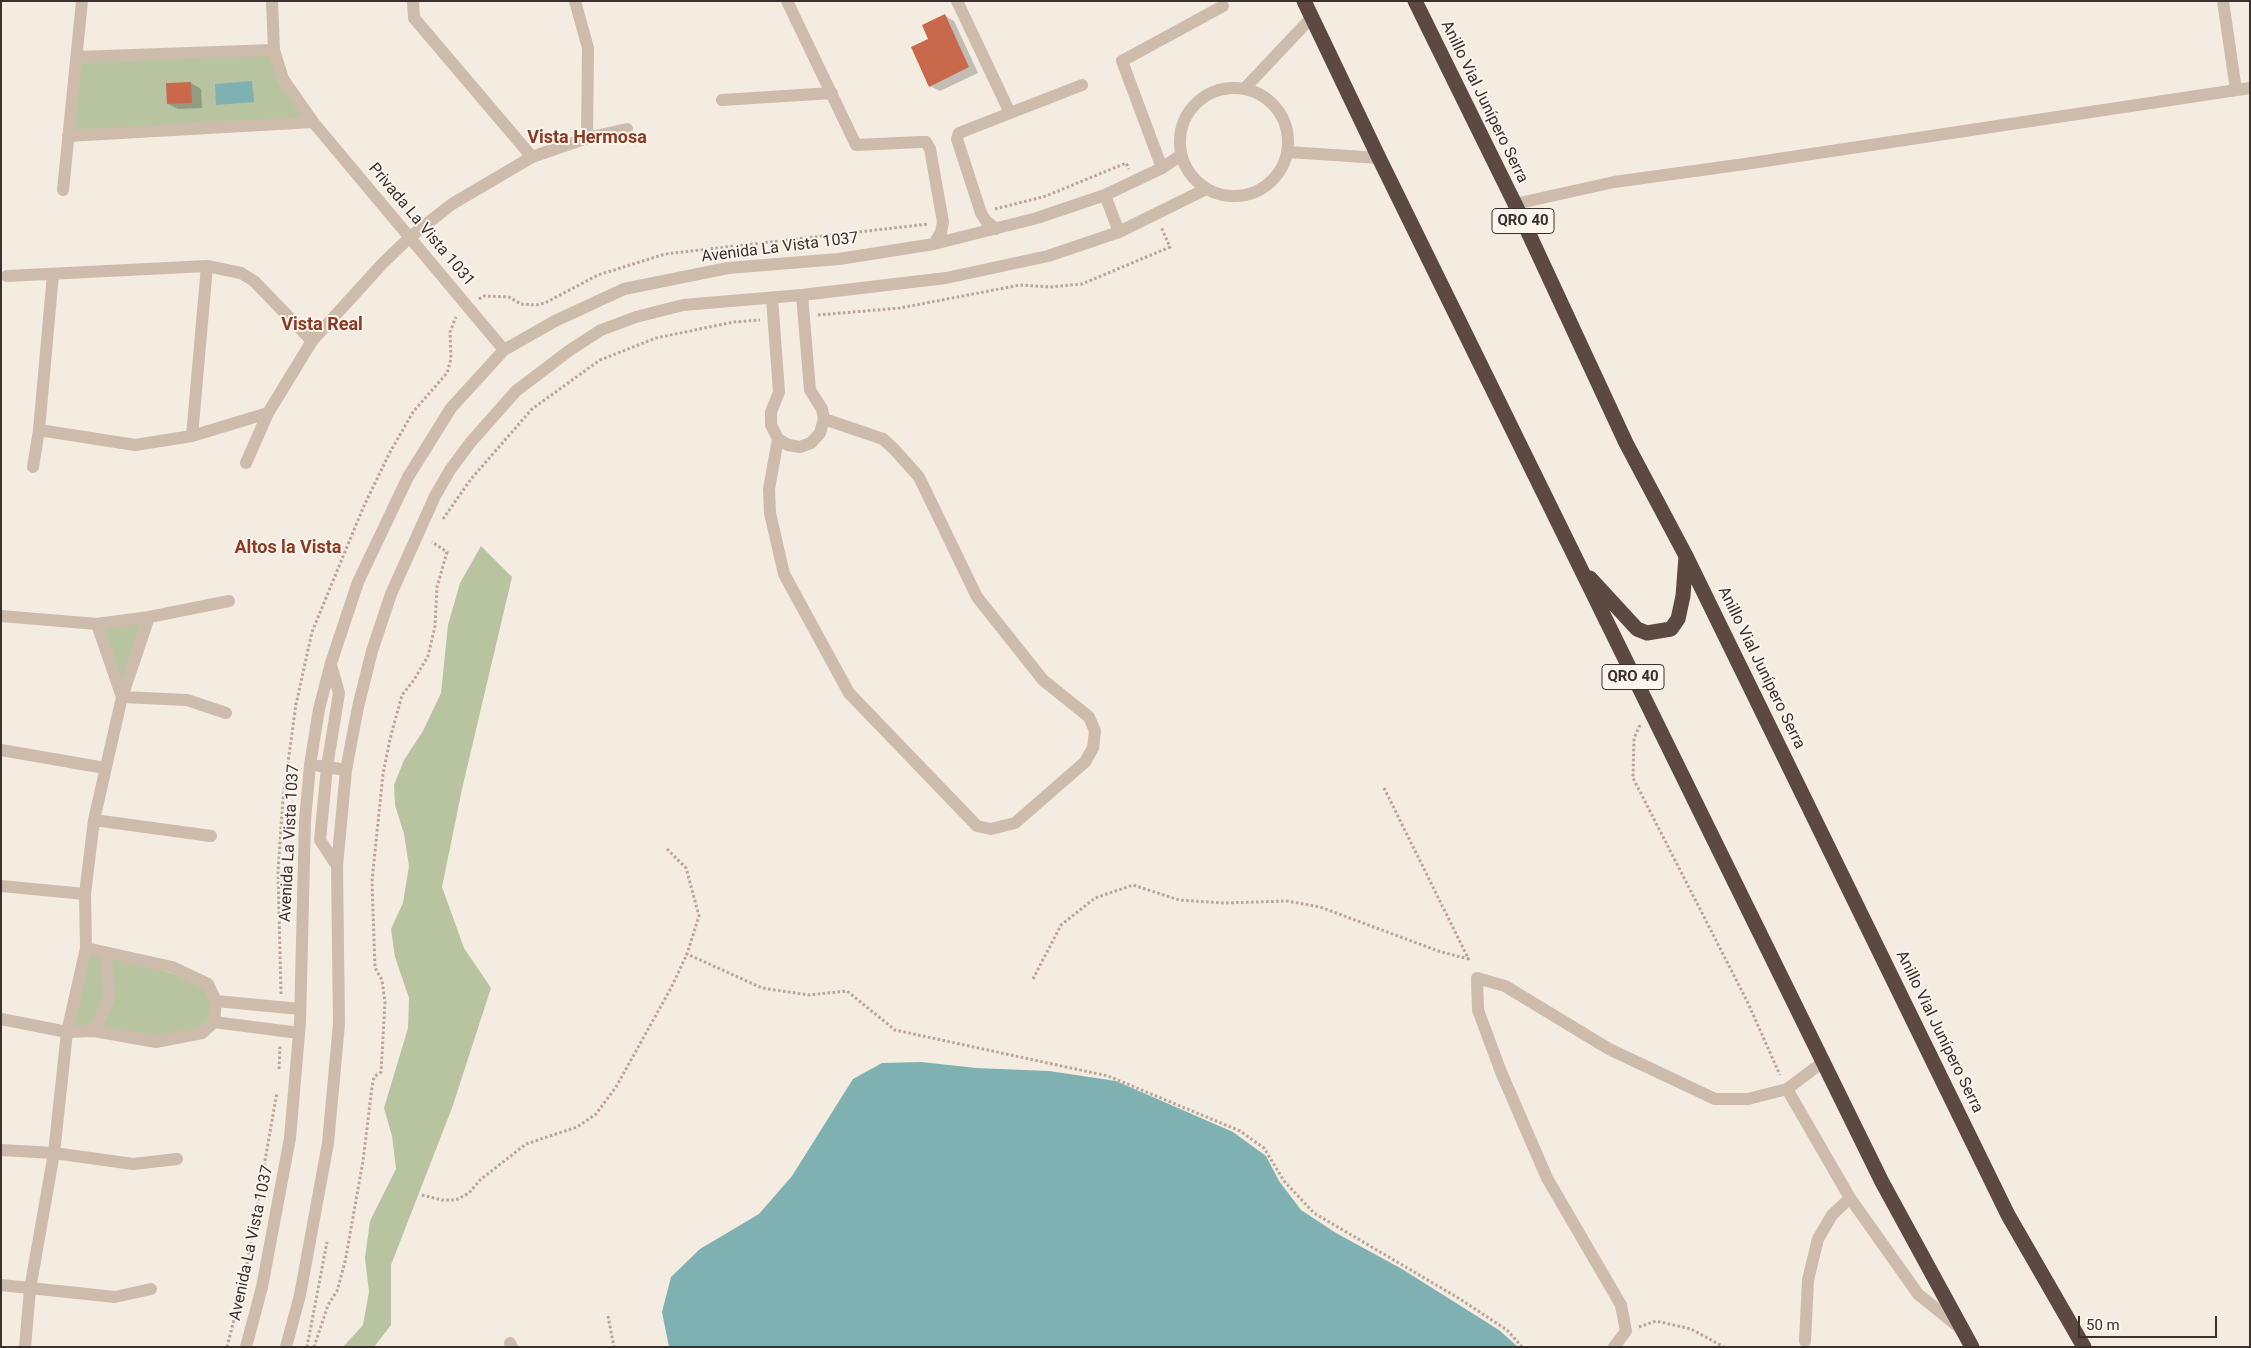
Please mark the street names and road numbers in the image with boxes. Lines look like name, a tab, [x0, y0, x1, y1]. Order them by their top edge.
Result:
street label: Anillo Vial Junípero Serra	[1436, 18, 1532, 186]
street label: Privada La Vista 1031	[364, 159, 478, 291]
road number: QRO 40	[1492, 208, 1554, 234]
street label: Avenida La Vista 1037	[700, 229, 860, 267]
street label: Anillo Vial Junípero Serra	[1713, 584, 1809, 752]
road number: QRO 40	[1602, 664, 1664, 690]
street label: Avenida La Vista 1037	[276, 764, 304, 922]
street label: Anillo Vial Junípero Serra	[1891, 948, 1987, 1116]
street label: Avenida La Vista 1037	[226, 1164, 278, 1322]

